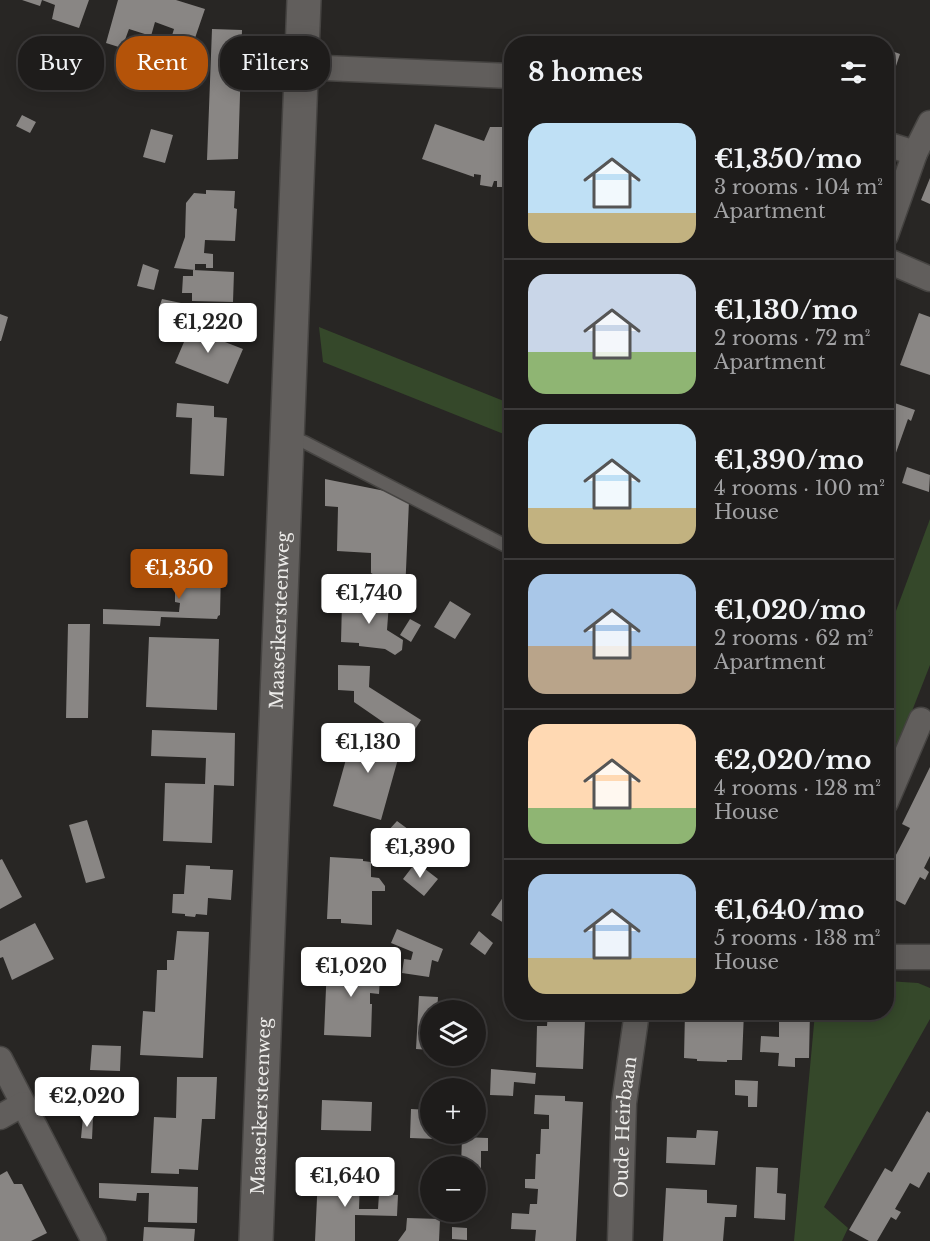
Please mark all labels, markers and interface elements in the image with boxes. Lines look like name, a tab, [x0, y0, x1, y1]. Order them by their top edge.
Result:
chip: Buy	[18, 36, 104, 90]
chip: Rent	[116, 36, 208, 90]
chip: Filters	[220, 36, 330, 90]
text: 8 homes	[528, 56, 643, 88]
icon: filters	[837, 56, 870, 89]
text: €1,350/mo	[714, 143, 862, 175]
icon: home	[576, 147, 648, 219]
text: 3 rooms · 104 m²	[714, 175, 883, 199]
text: Apartment	[714, 199, 825, 223]
text: €1,130/mo	[714, 294, 858, 326]
icon: home	[576, 298, 648, 370]
pin: €1,220	[159, 303, 257, 354]
text: €1,220	[173, 310, 243, 334]
text: 2 rooms · 72 m²	[714, 326, 871, 350]
text: Apartment	[714, 350, 825, 374]
text: €1,390/mo	[714, 444, 864, 476]
icon: home	[576, 448, 648, 520]
text: 4 rooms · 100 m²	[714, 476, 885, 500]
text: House	[714, 500, 779, 524]
street label: Maaseikersteenweg	[266, 531, 294, 710]
pin: €1,350	[130, 549, 228, 600]
text: €1,350	[145, 556, 213, 580]
pin: €1,740	[320, 574, 418, 625]
text: €1,740	[335, 581, 403, 605]
text: €1,020/mo	[714, 594, 866, 626]
icon: home	[576, 598, 648, 670]
text: 2 rooms · 62 m²	[714, 626, 873, 650]
text: Apartment	[714, 650, 825, 674]
pin: €1,130	[319, 723, 417, 774]
text: €1,130	[335, 730, 401, 754]
text: €2,020/mo	[714, 744, 872, 776]
icon: home	[576, 748, 648, 820]
text: 4 rooms · 128 m²	[714, 776, 881, 800]
text: House	[714, 800, 779, 824]
pin: €1,390	[371, 828, 469, 879]
text: €1,390	[385, 835, 455, 859]
text: €1,640/mo	[714, 894, 864, 926]
icon: home	[576, 898, 648, 970]
text: 5 rooms · 138 m²	[714, 926, 881, 950]
pin: €1,020	[302, 947, 400, 998]
text: House	[714, 950, 779, 974]
text: €1,020	[315, 954, 387, 978]
map controls	[420, 1000, 486, 1222]
button: layers	[420, 1000, 486, 1066]
street label: Maaseikersteenweg	[247, 1017, 276, 1195]
street label: Oude Heirbaan	[610, 1055, 642, 1198]
pin: €2,020	[38, 1077, 136, 1128]
button: +	[420, 1078, 486, 1144]
text: €2,020	[49, 1084, 125, 1108]
button: −	[420, 1156, 486, 1222]
pin: €1,640	[296, 1157, 394, 1208]
text: €1,640	[310, 1164, 380, 1188]

